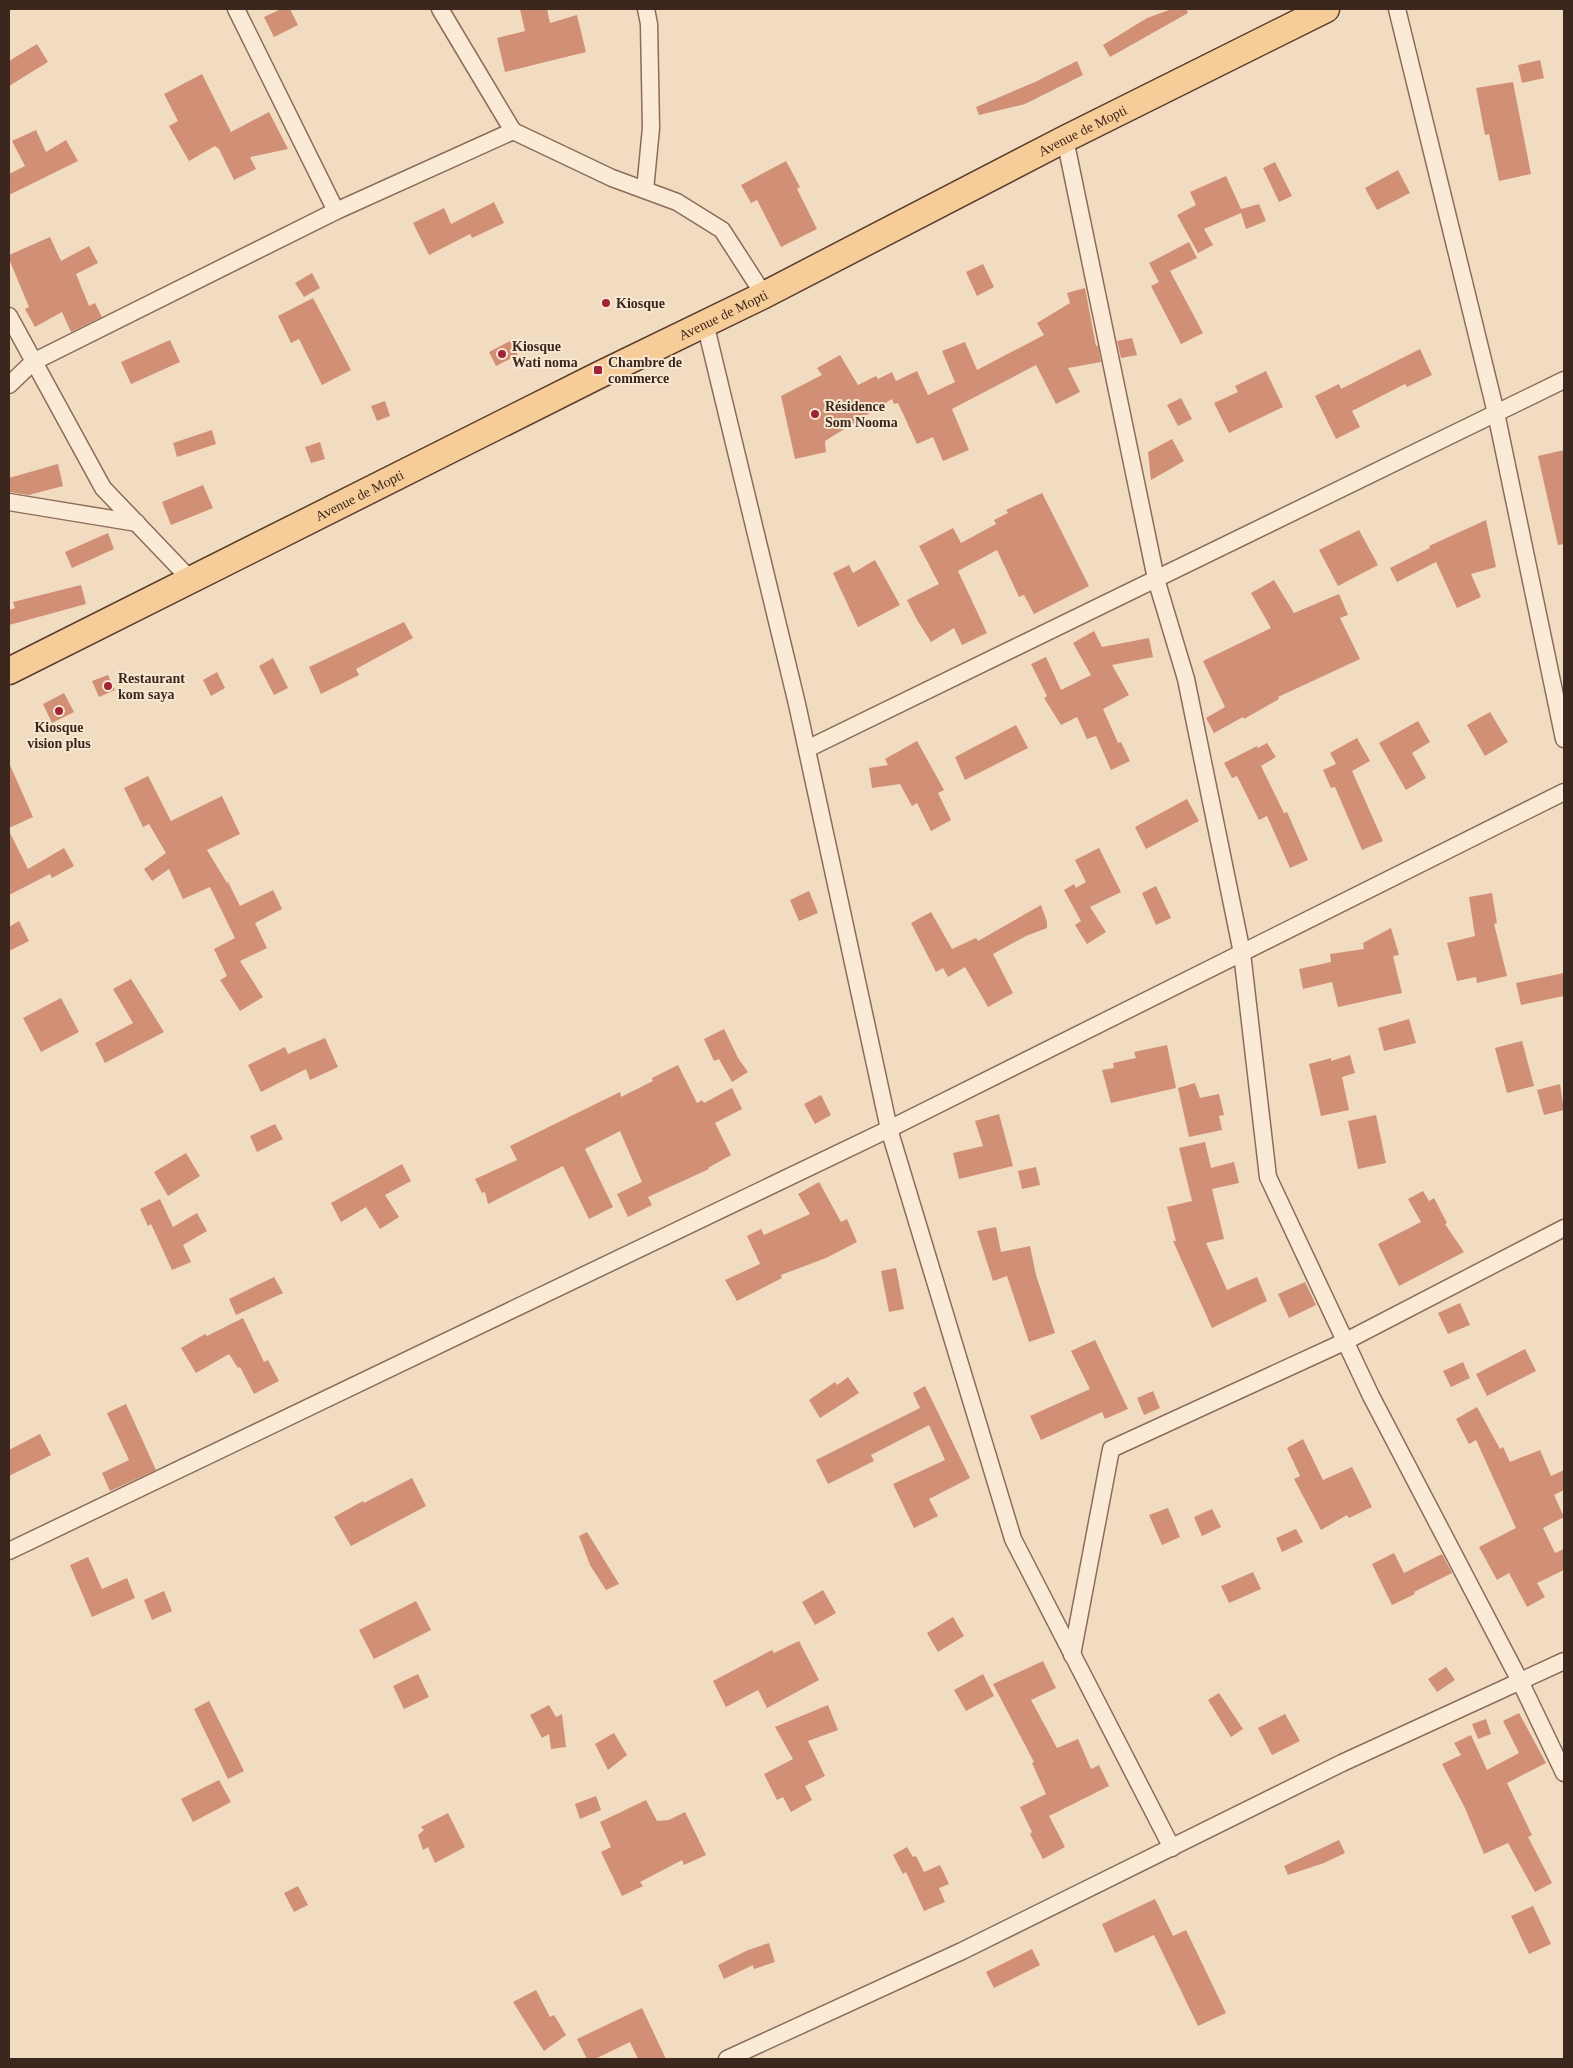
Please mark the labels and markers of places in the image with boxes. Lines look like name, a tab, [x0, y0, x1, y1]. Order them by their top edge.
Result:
place label: Kiosque	[616, 296, 665, 311]
marker: Kiosque	[600, 297, 612, 309]
place label: Kiosque Wati noma	[512, 339, 578, 370]
marker: Kiosque Wati noma	[496, 348, 508, 360]
place label: Chambre de commerce	[608, 355, 682, 386]
marker: Chambre de commerce	[592, 364, 604, 376]
place label: Résidence Som Nooma	[825, 399, 898, 430]
marker: Résidence Som Nooma	[809, 408, 821, 420]
place label: Restaurant kom saya	[118, 671, 185, 702]
marker: Restaurant kom saya	[102, 680, 114, 692]
marker: Kiosque vision plus	[53, 705, 65, 717]
place label: Kiosque vision plus	[27, 720, 91, 751]

